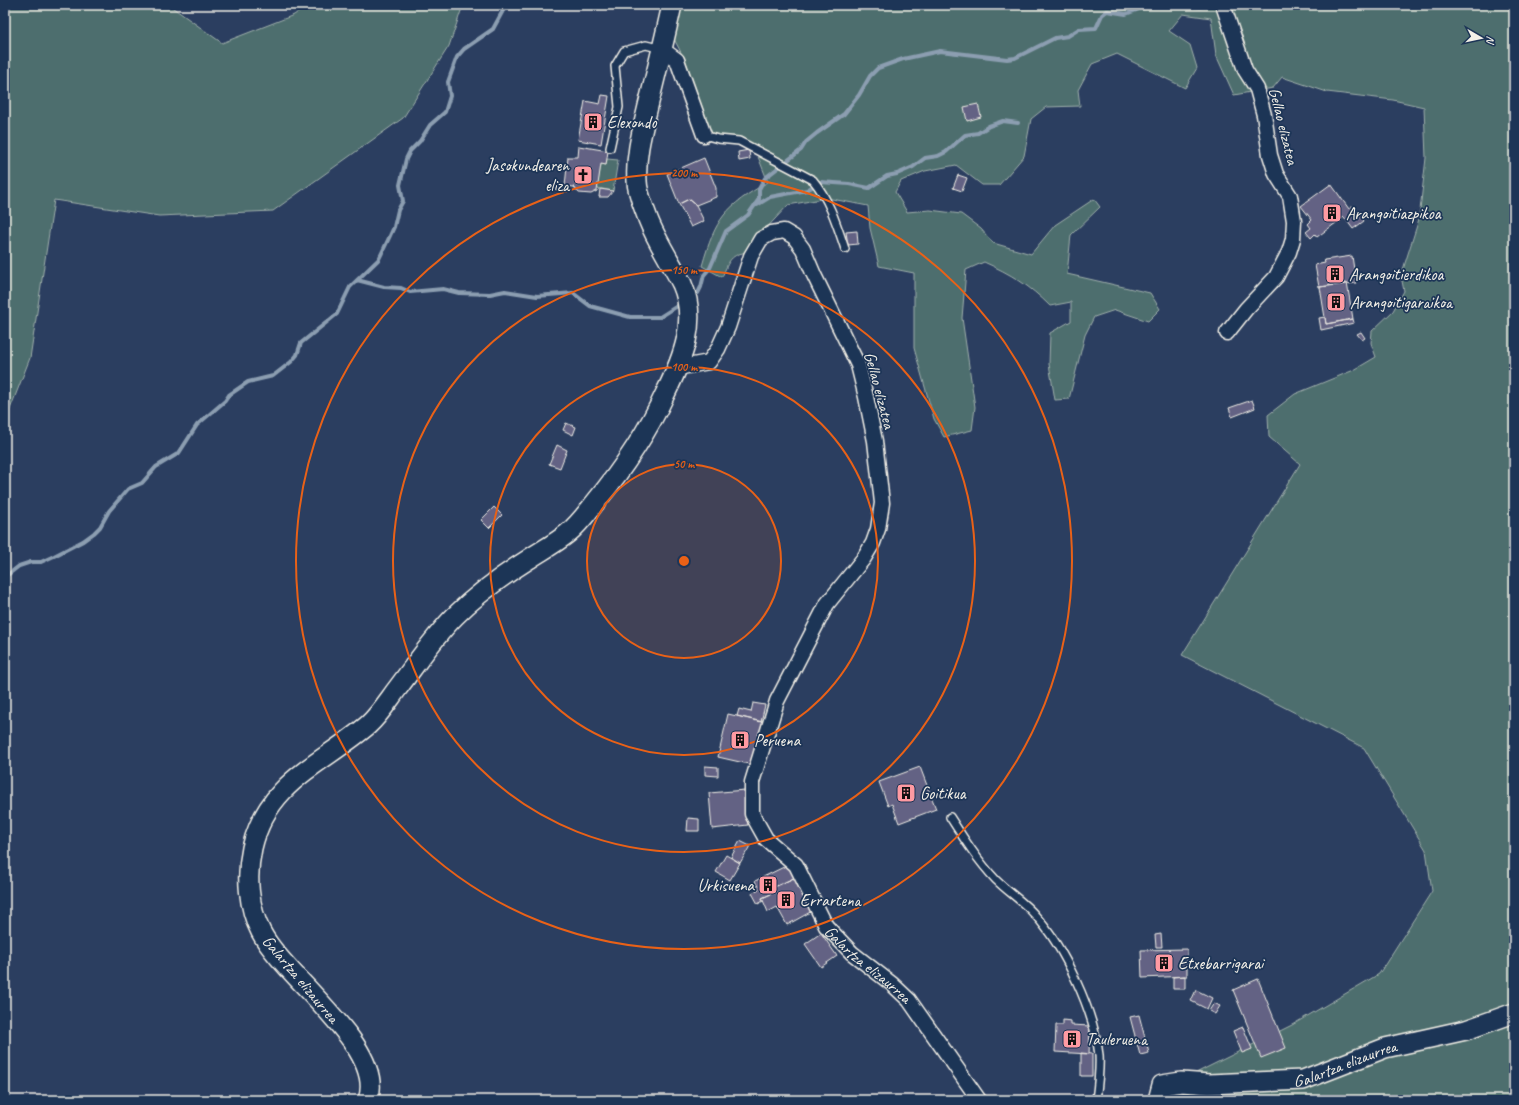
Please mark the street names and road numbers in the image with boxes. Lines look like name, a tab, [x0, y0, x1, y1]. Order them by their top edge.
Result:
street label: Gellao elizatea	[1264, 85, 1303, 168]
street label: Gellao elizatea	[859, 349, 900, 432]
street label: Galartza elizaurrea	[820, 921, 917, 1009]
street label: Galartza elizaurrea	[258, 931, 345, 1029]
street label: Galartza elizaurrea	[1293, 1035, 1400, 1091]

